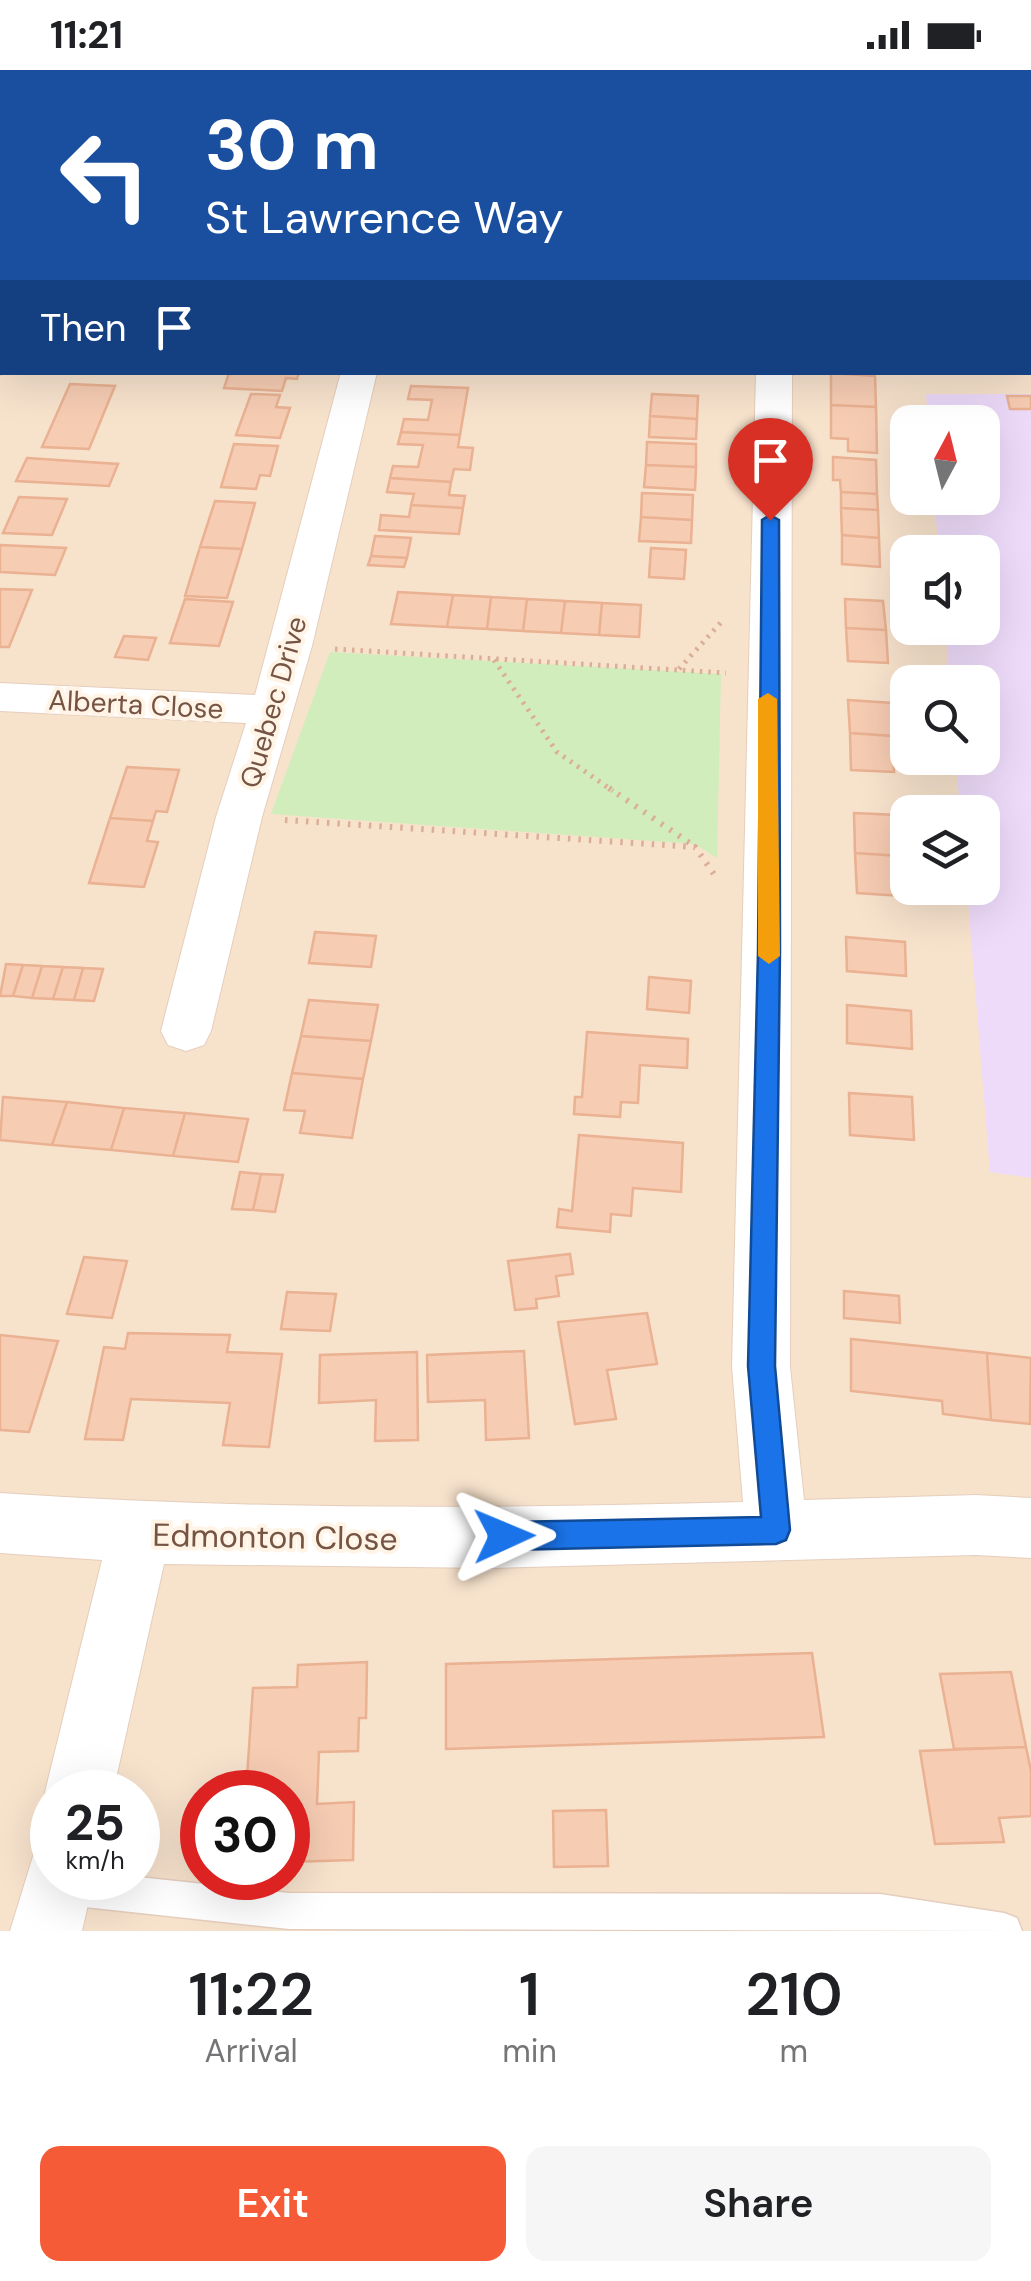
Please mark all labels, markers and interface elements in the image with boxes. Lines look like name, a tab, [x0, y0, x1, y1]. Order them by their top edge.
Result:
text: 11:21	[50, 10, 123, 60]
text: 30 m	[205, 100, 379, 191]
icon: left	[40, 110, 170, 240]
text: St Lawrence Way	[205, 188, 563, 247]
icon: arrive	[147, 300, 202, 355]
text: Then	[40, 303, 127, 353]
north arrow	[890, 405, 1000, 515]
map controls	[890, 405, 1000, 905]
pin	[728, 418, 813, 521]
icon: arrive	[743, 433, 798, 488]
button: sound	[890, 535, 1000, 645]
street label: Quebec Drive	[231, 612, 316, 792]
button: search	[890, 665, 1000, 775]
street label: Alberta Close	[48, 681, 224, 728]
button: layers	[890, 795, 1000, 905]
position arrow	[452, 1484, 556, 1588]
street label: Edmonton Close	[152, 1514, 398, 1560]
speed limit sign: 30	[180, 1770, 310, 1900]
text: 25	[65, 1790, 125, 1856]
text: km/h	[65, 1844, 125, 1877]
text: 11:22	[188, 1955, 314, 2034]
text: 1	[519, 1955, 540, 2034]
text: 210	[745, 1955, 843, 2034]
text: Arrival	[204, 2030, 298, 2072]
text: min	[502, 2030, 557, 2072]
text: m	[780, 2030, 808, 2072]
button: Exit	[40, 2146, 506, 2261]
button: Share	[526, 2146, 991, 2261]

